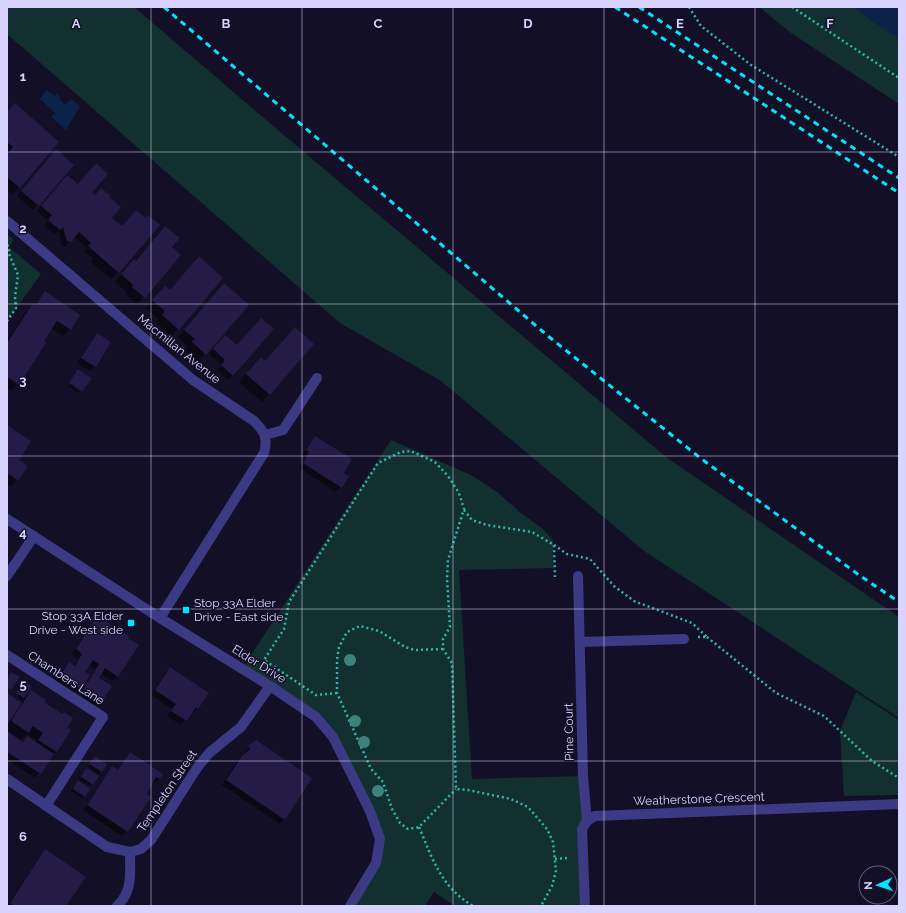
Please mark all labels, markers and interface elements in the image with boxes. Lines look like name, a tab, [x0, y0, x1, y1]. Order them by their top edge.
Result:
text: A	[72, 16, 81, 31]
text: B	[222, 16, 231, 31]
text: C	[374, 16, 383, 31]
text: D	[523, 16, 533, 31]
text: E	[676, 16, 684, 31]
text: F	[826, 16, 834, 31]
text: 1	[20, 69, 27, 84]
text: 2	[19, 221, 27, 236]
street label: Macmillan Avenue	[135, 311, 223, 387]
text: 3	[19, 373, 27, 388]
text: 4	[19, 525, 27, 540]
place label: Stop 33A Elder Drive - East side	[194, 596, 283, 624]
marker: Stop 33A Elder Drive - East side	[181, 605, 191, 615]
place label: Stop 33A Elder Drive - West side	[29, 609, 124, 637]
marker: Stop 33A Elder Drive - West side	[126, 618, 136, 628]
street label: Elder Drive	[230, 642, 288, 686]
street label: Chambers Lane	[25, 648, 107, 708]
text: 5	[19, 677, 27, 692]
street label: Pine Court	[561, 703, 577, 761]
street label: Templeton Street	[134, 747, 200, 835]
street label: Weatherstone Crescent	[633, 790, 765, 808]
text: 6	[19, 829, 27, 844]
north arrow	[858, 865, 898, 905]
text: N	[862, 881, 875, 890]

